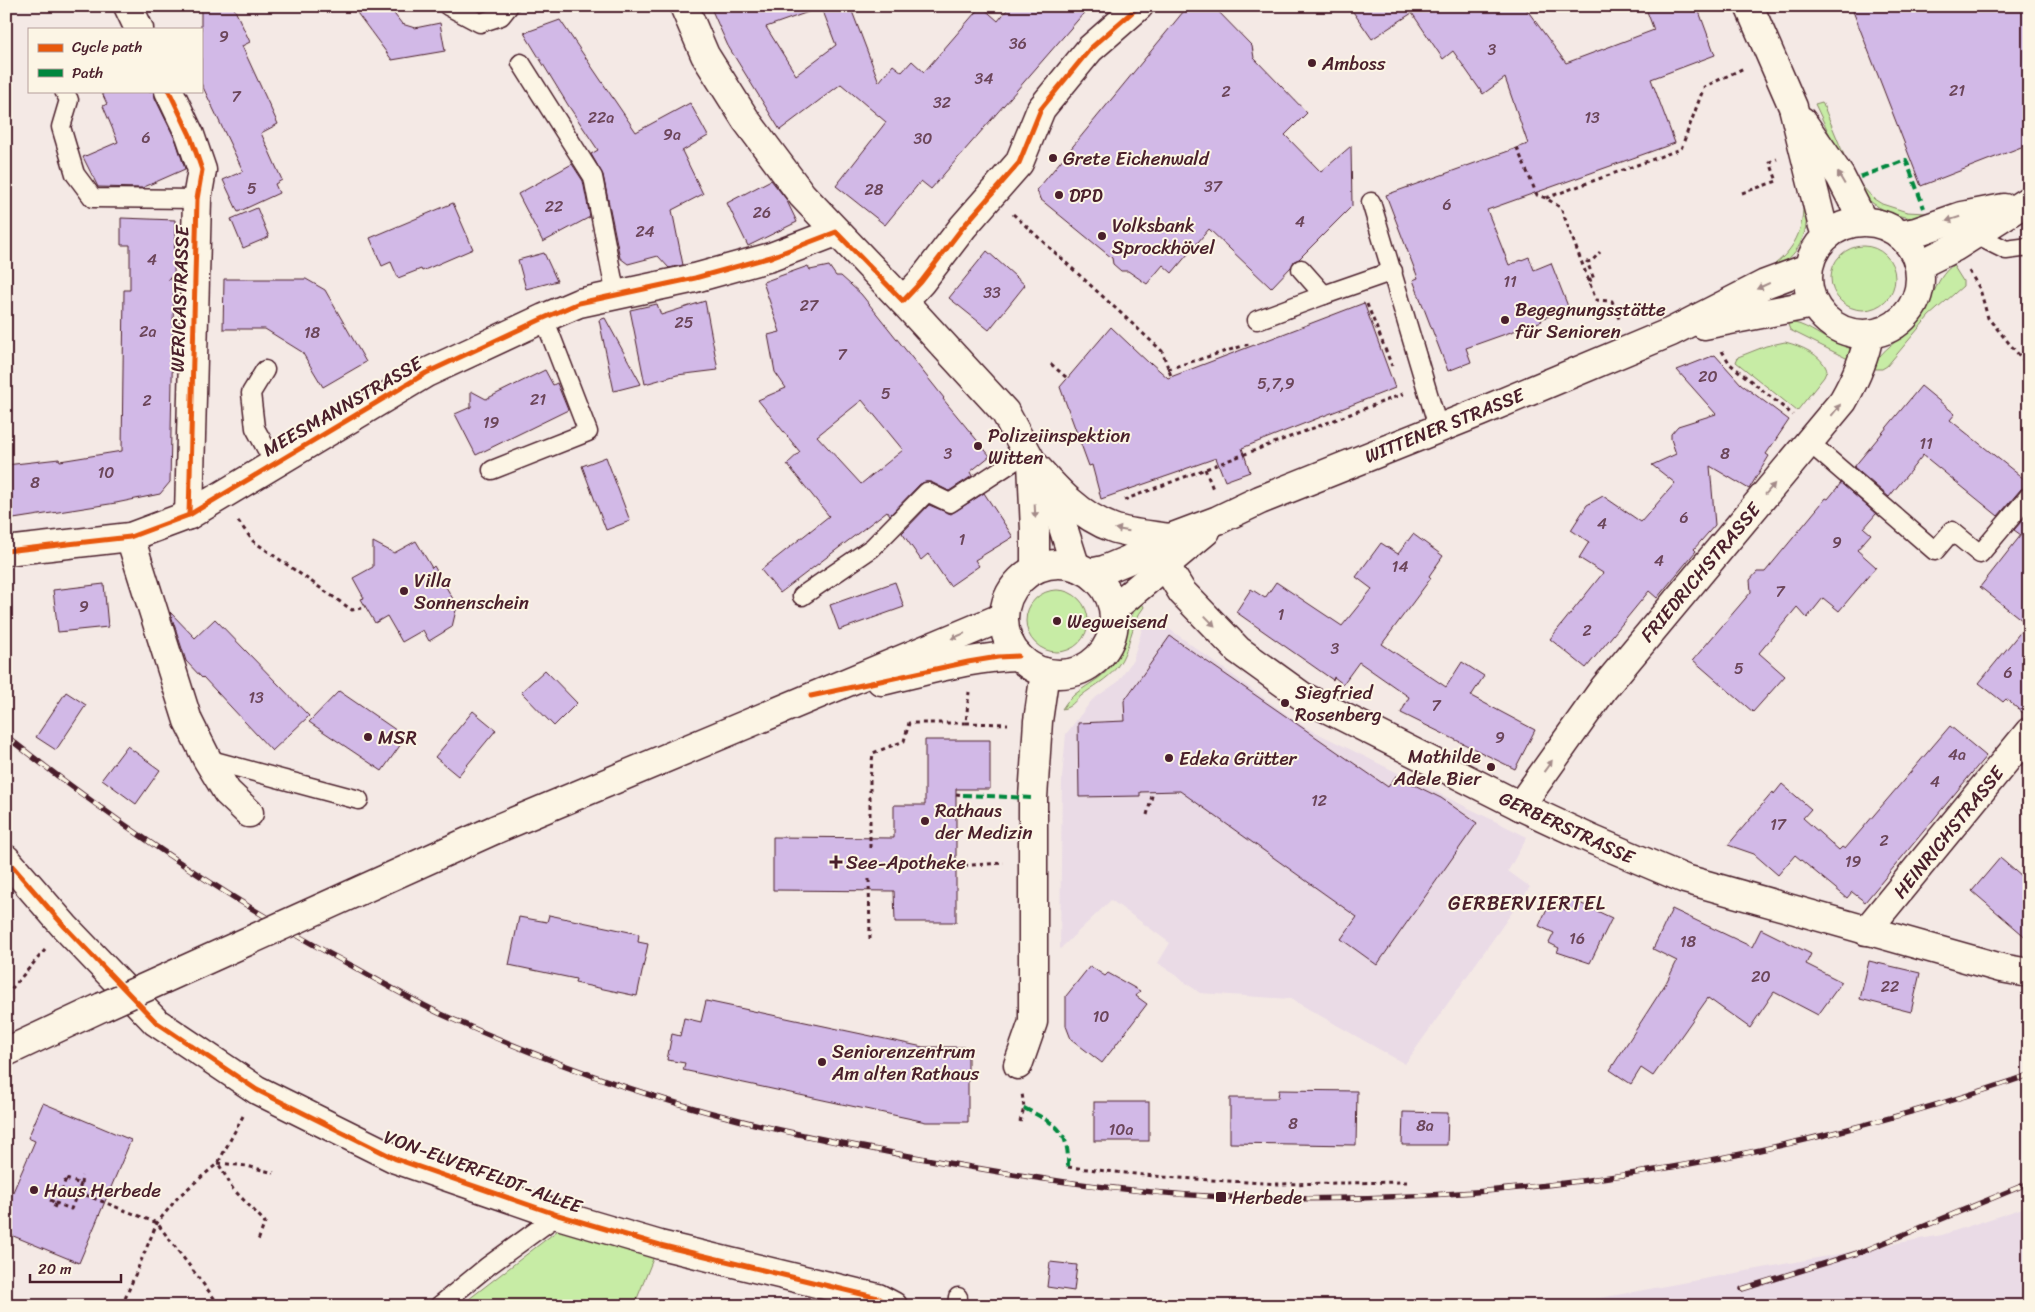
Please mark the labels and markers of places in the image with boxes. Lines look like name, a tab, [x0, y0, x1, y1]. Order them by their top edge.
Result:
place label: Amboss	[1321, 47, 1386, 80]
marker: Amboss	[1306, 57, 1318, 69]
place label: Grete Eichenwald	[1063, 142, 1210, 175]
marker: Grete Eichenwald	[1047, 152, 1059, 164]
place label: DPD	[1069, 179, 1104, 212]
marker: DPD	[1053, 189, 1065, 201]
place label: Volksbank Sprockhövel	[1112, 209, 1215, 264]
marker: Volksbank Sprockhövel	[1096, 230, 1108, 242]
place label: Begegnungsstätte für Senioren	[1515, 293, 1666, 348]
marker: Begegnungsstätte für Senioren	[1499, 314, 1511, 326]
place label: Polizeiinspektion Witten	[988, 419, 1130, 474]
marker: Polizeiinspektion Witten	[972, 440, 984, 452]
place label: Villa Sonnenschein	[414, 564, 529, 619]
marker: Villa Sonnenschein	[398, 585, 410, 597]
place label: Wegweisend	[1067, 605, 1168, 638]
marker: Wegweisend	[1051, 615, 1063, 627]
place label: Siegfried Rosenberg	[1295, 676, 1382, 731]
marker: Siegfried Rosenberg	[1279, 697, 1291, 709]
place label: MSR	[378, 721, 417, 754]
marker: MSR	[362, 731, 374, 743]
place label: Mathilde Adele Bier	[1393, 740, 1482, 795]
place label: Edeka Grütter	[1179, 742, 1298, 775]
marker: Edeka Grütter	[1163, 752, 1175, 764]
marker: Mathilde Adele Bier	[1485, 761, 1497, 773]
place label: Rathaus der Medizin	[935, 794, 1033, 849]
marker: Rathaus der Medizin	[919, 815, 931, 827]
place label: See-Apotheke	[846, 846, 966, 879]
marker: See-Apotheke	[830, 856, 842, 868]
place label: Seniorenzentrum Am alten Rathaus	[831, 1035, 980, 1090]
marker: Seniorenzentrum Am alten Rathaus	[816, 1056, 828, 1068]
place label: Haus Herbede	[44, 1174, 161, 1207]
place label: Herbede	[1232, 1181, 1302, 1214]
marker: Haus Herbede	[28, 1184, 40, 1196]
marker: Herbede	[1214, 1190, 1228, 1204]

